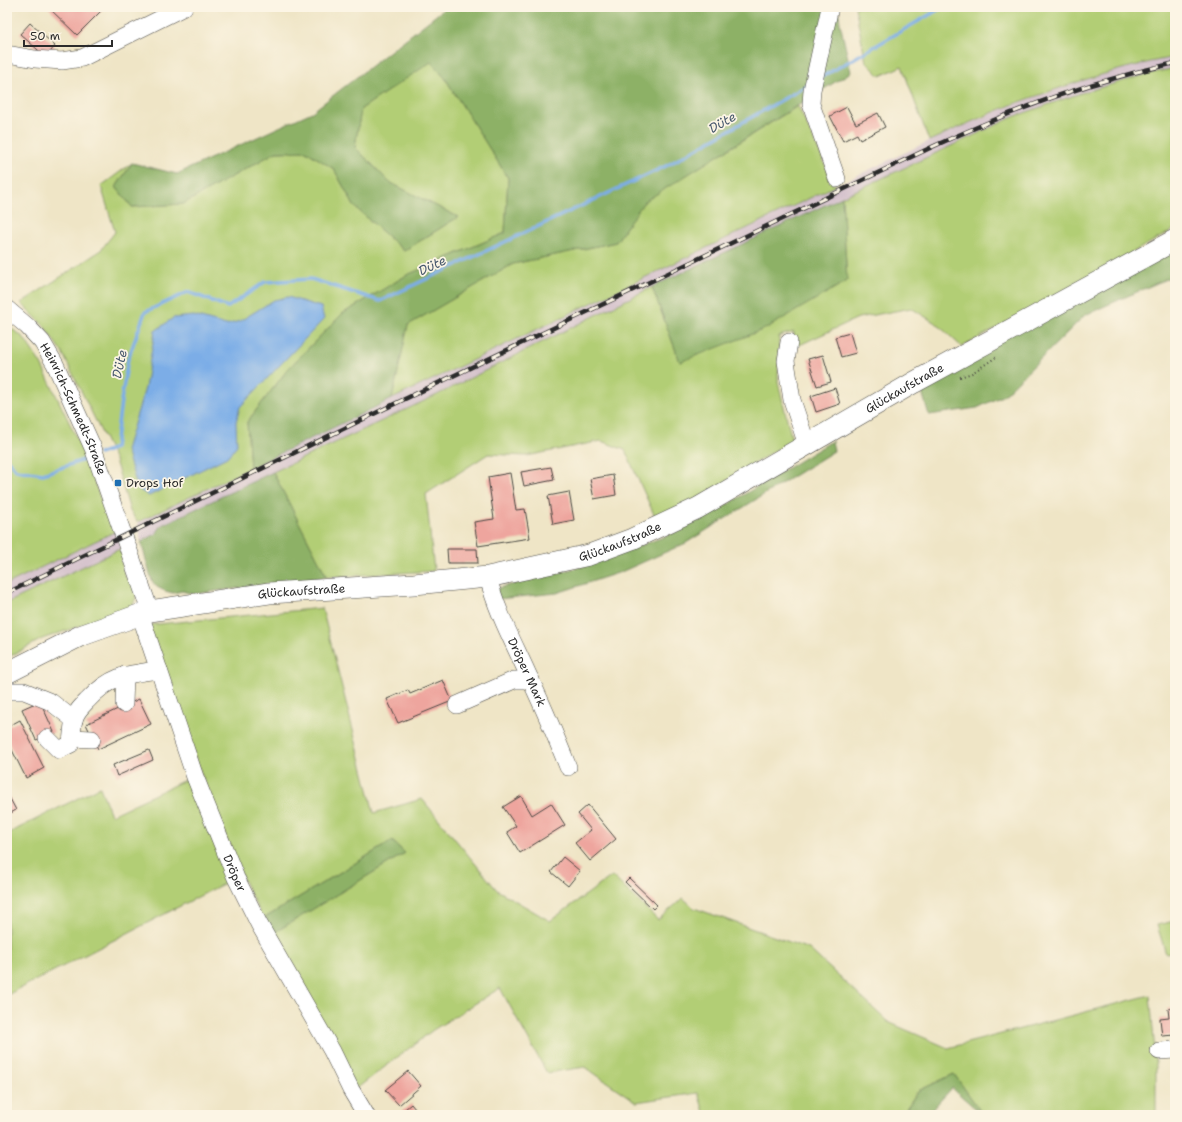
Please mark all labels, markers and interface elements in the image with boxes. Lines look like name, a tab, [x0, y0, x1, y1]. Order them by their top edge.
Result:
scale bar	[24, 22, 112, 48]
text: 50 m	[30, 28, 60, 44]
water label: Düte	[705, 108, 739, 137]
water label: Düte	[415, 252, 449, 279]
street label: Heinrich-Schmedt-Straße	[36, 340, 110, 477]
water label: Düte	[108, 348, 131, 380]
street label: Glückaufstraße	[862, 360, 947, 417]
place label: Drops Hof	[126, 475, 184, 491]
marker: Drops Hof	[113, 478, 123, 488]
street label: Glückaufstraße	[577, 518, 664, 565]
street label: Glückaufstraße	[257, 580, 346, 603]
street label: Dröper Mark	[504, 635, 550, 709]
street label: Dröper	[219, 852, 250, 895]

